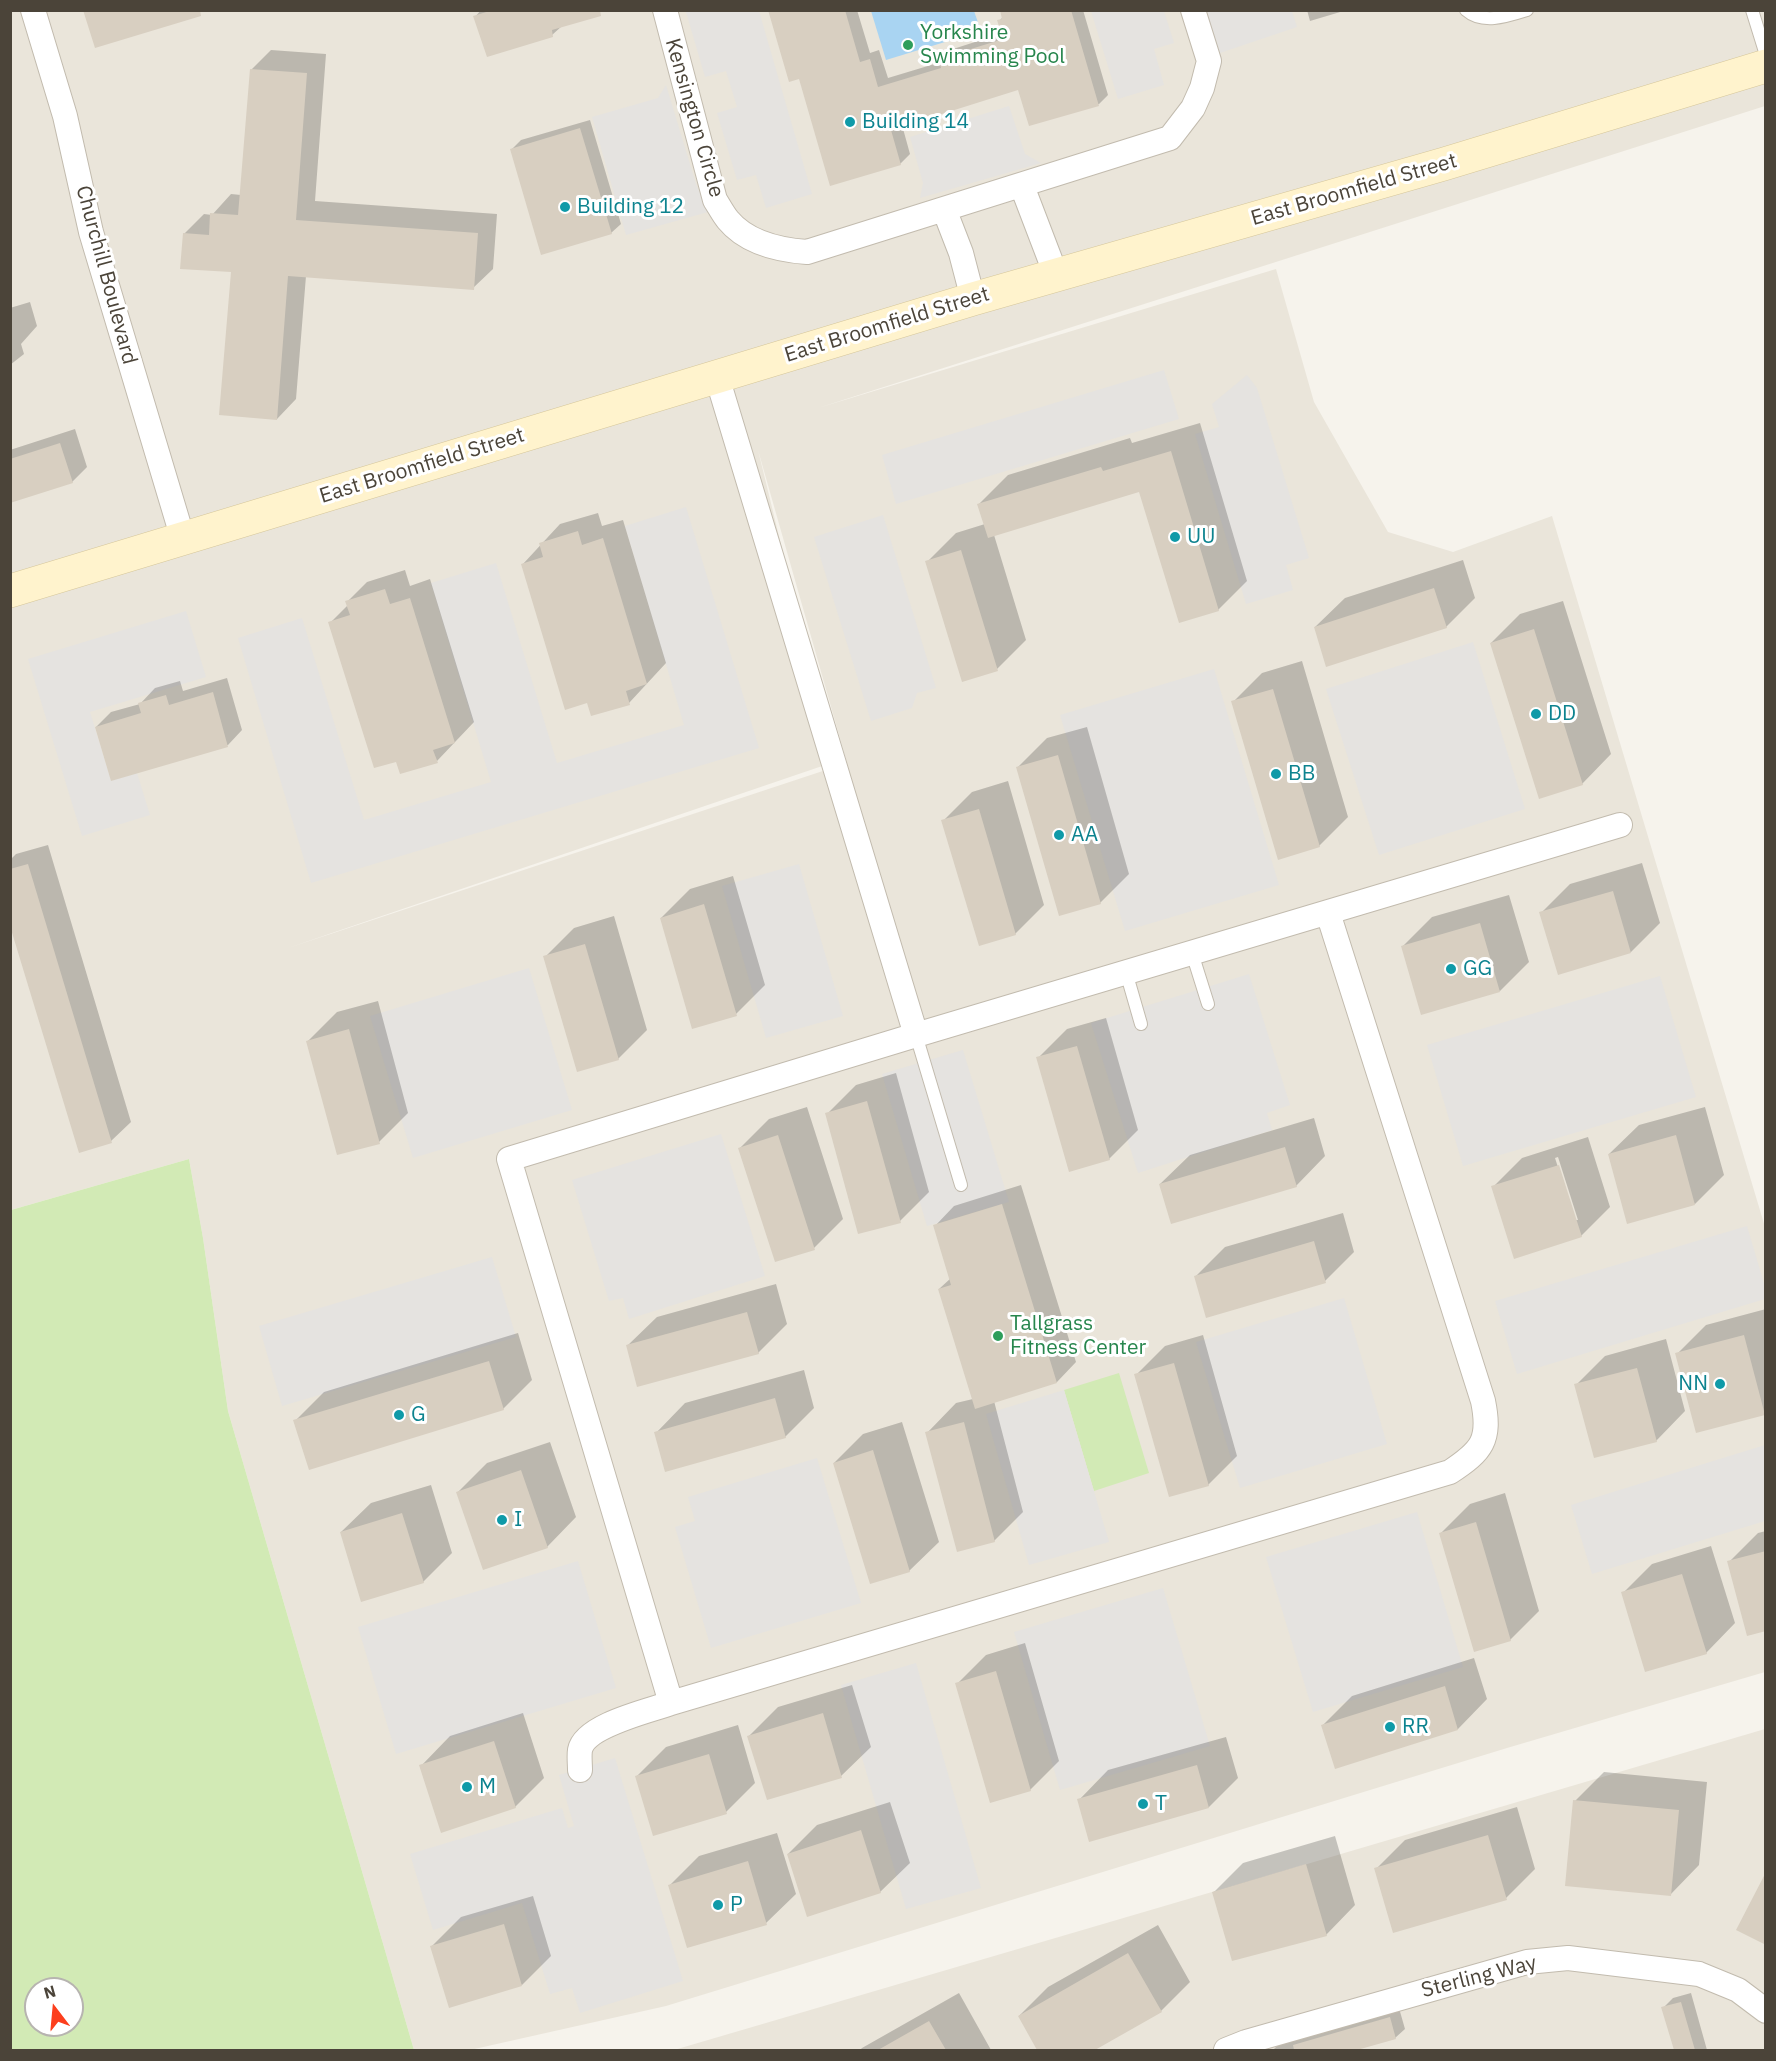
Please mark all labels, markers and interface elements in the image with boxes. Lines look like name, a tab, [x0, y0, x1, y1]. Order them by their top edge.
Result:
place label: Yorkshire Swimming Pool	[920, 20, 1065, 70]
street label: Kensington Circle	[659, 36, 729, 200]
marker: Yorkshire Swimming Pool	[901, 38, 915, 52]
place label: Building 14	[862, 109, 969, 135]
marker: Building 14	[843, 115, 857, 129]
street label: East Broomfield Street	[1248, 149, 1460, 231]
street label: Churchill Boulevard	[70, 183, 142, 367]
place label: Building 12	[577, 194, 684, 220]
marker: Building 12	[558, 200, 572, 214]
street label: East Broomfield Street	[782, 282, 992, 368]
street label: East Broomfield Street	[317, 423, 527, 509]
place label: UU	[1187, 524, 1215, 550]
marker: UU	[1168, 530, 1182, 544]
place label: DD	[1548, 701, 1576, 727]
marker: DD	[1529, 707, 1543, 721]
place label: BB	[1288, 761, 1315, 787]
marker: BB	[1269, 767, 1283, 781]
place label: AA	[1071, 822, 1098, 848]
marker: AA	[1052, 828, 1066, 842]
place label: GG	[1463, 956, 1492, 982]
marker: GG	[1444, 962, 1458, 976]
place label: Tallgrass Fitness Center	[1010, 1311, 1146, 1361]
marker: Tallgrass Fitness Center	[991, 1329, 1005, 1343]
place label: NN	[1678, 1371, 1708, 1397]
marker: NN	[1713, 1377, 1727, 1391]
place label: G	[411, 1402, 426, 1428]
marker: G	[392, 1408, 406, 1422]
place label: I	[514, 1507, 522, 1533]
marker: I	[495, 1513, 509, 1527]
place label: RR	[1402, 1714, 1429, 1740]
marker: RR	[1383, 1720, 1397, 1734]
place label: M	[479, 1774, 496, 1800]
marker: M	[460, 1780, 474, 1794]
place label: T	[1155, 1791, 1167, 1817]
marker: T	[1136, 1797, 1150, 1811]
place label: P	[730, 1892, 743, 1918]
marker: P	[711, 1898, 725, 1912]
street label: Sterling Way	[1419, 1951, 1539, 2003]
north arrow	[24, 1977, 84, 2037]
text: N	[41, 1980, 58, 2003]

